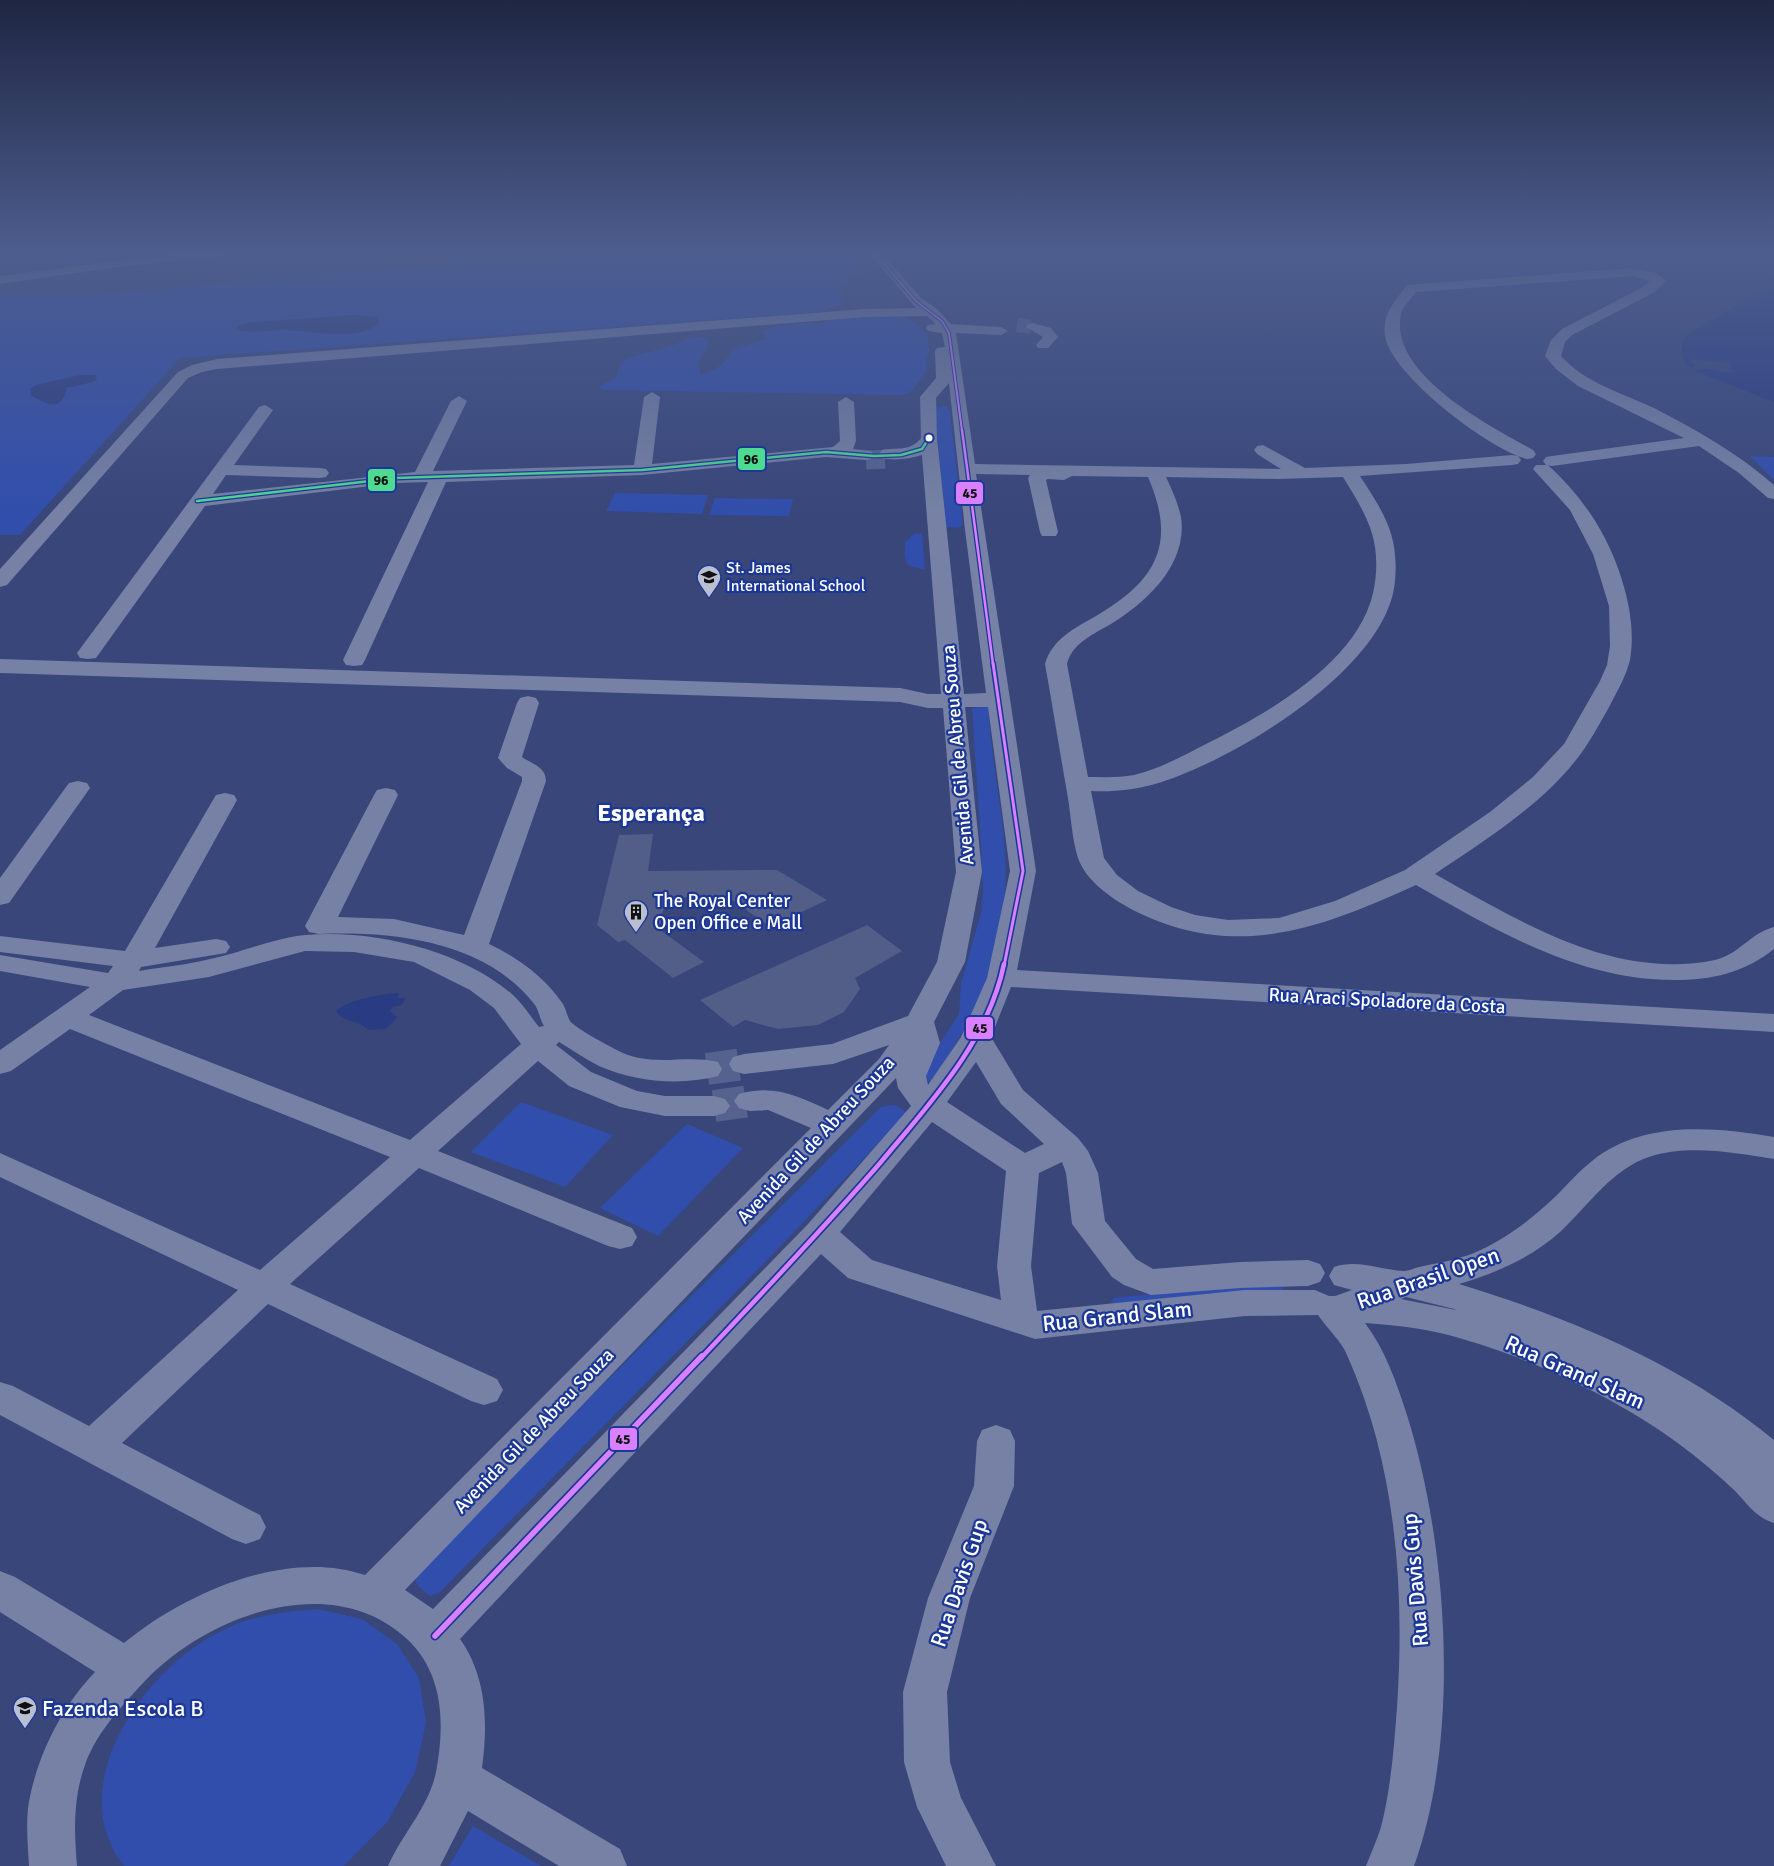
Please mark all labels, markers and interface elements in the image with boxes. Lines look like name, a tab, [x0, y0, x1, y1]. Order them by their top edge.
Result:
unlabelled marker	[924, 433, 934, 443]
line badge: 96	[737, 447, 766, 471]
text: 96	[743, 451, 759, 468]
line badge: 96	[367, 468, 396, 492]
text: 96	[373, 472, 389, 489]
line badge: 45	[955, 481, 984, 505]
text: 45	[962, 485, 978, 502]
place label: St. James International School	[726, 558, 866, 596]
school or university icon: St. James International School	[696, 564, 722, 598]
street label: Avenida Gil de Abreu Souza	[936, 644, 980, 866]
district label: Esperança	[597, 798, 705, 828]
place label: The Royal Center Open Office e Mall	[654, 889, 802, 935]
building icon: The Royal Center Open Office e Mall	[623, 899, 649, 933]
street label: Rua Araci Spoladore da Costa	[1268, 983, 1506, 1019]
line badge: 45	[965, 1016, 994, 1040]
text: 45	[972, 1020, 988, 1037]
street label: Avenida Gil de Abreu Souza	[732, 1051, 900, 1229]
street label: Rua Brasil Open	[1353, 1241, 1503, 1315]
street label: Rua Grand Slam	[1041, 1295, 1193, 1337]
street label: Rua Grand Slam	[1501, 1329, 1649, 1415]
street label: Avenida Gil de Abreu Souza	[449, 1343, 619, 1519]
line badge: 45	[609, 1427, 638, 1451]
text: 45	[615, 1431, 631, 1448]
street label: Rua Davis Gup	[1396, 1512, 1434, 1648]
street label: Rua Davis Gup	[924, 1515, 994, 1651]
school or university icon: Fazenda Escola B	[12, 1695, 38, 1729]
place label: Fazenda Escola B	[42, 1695, 204, 1722]

